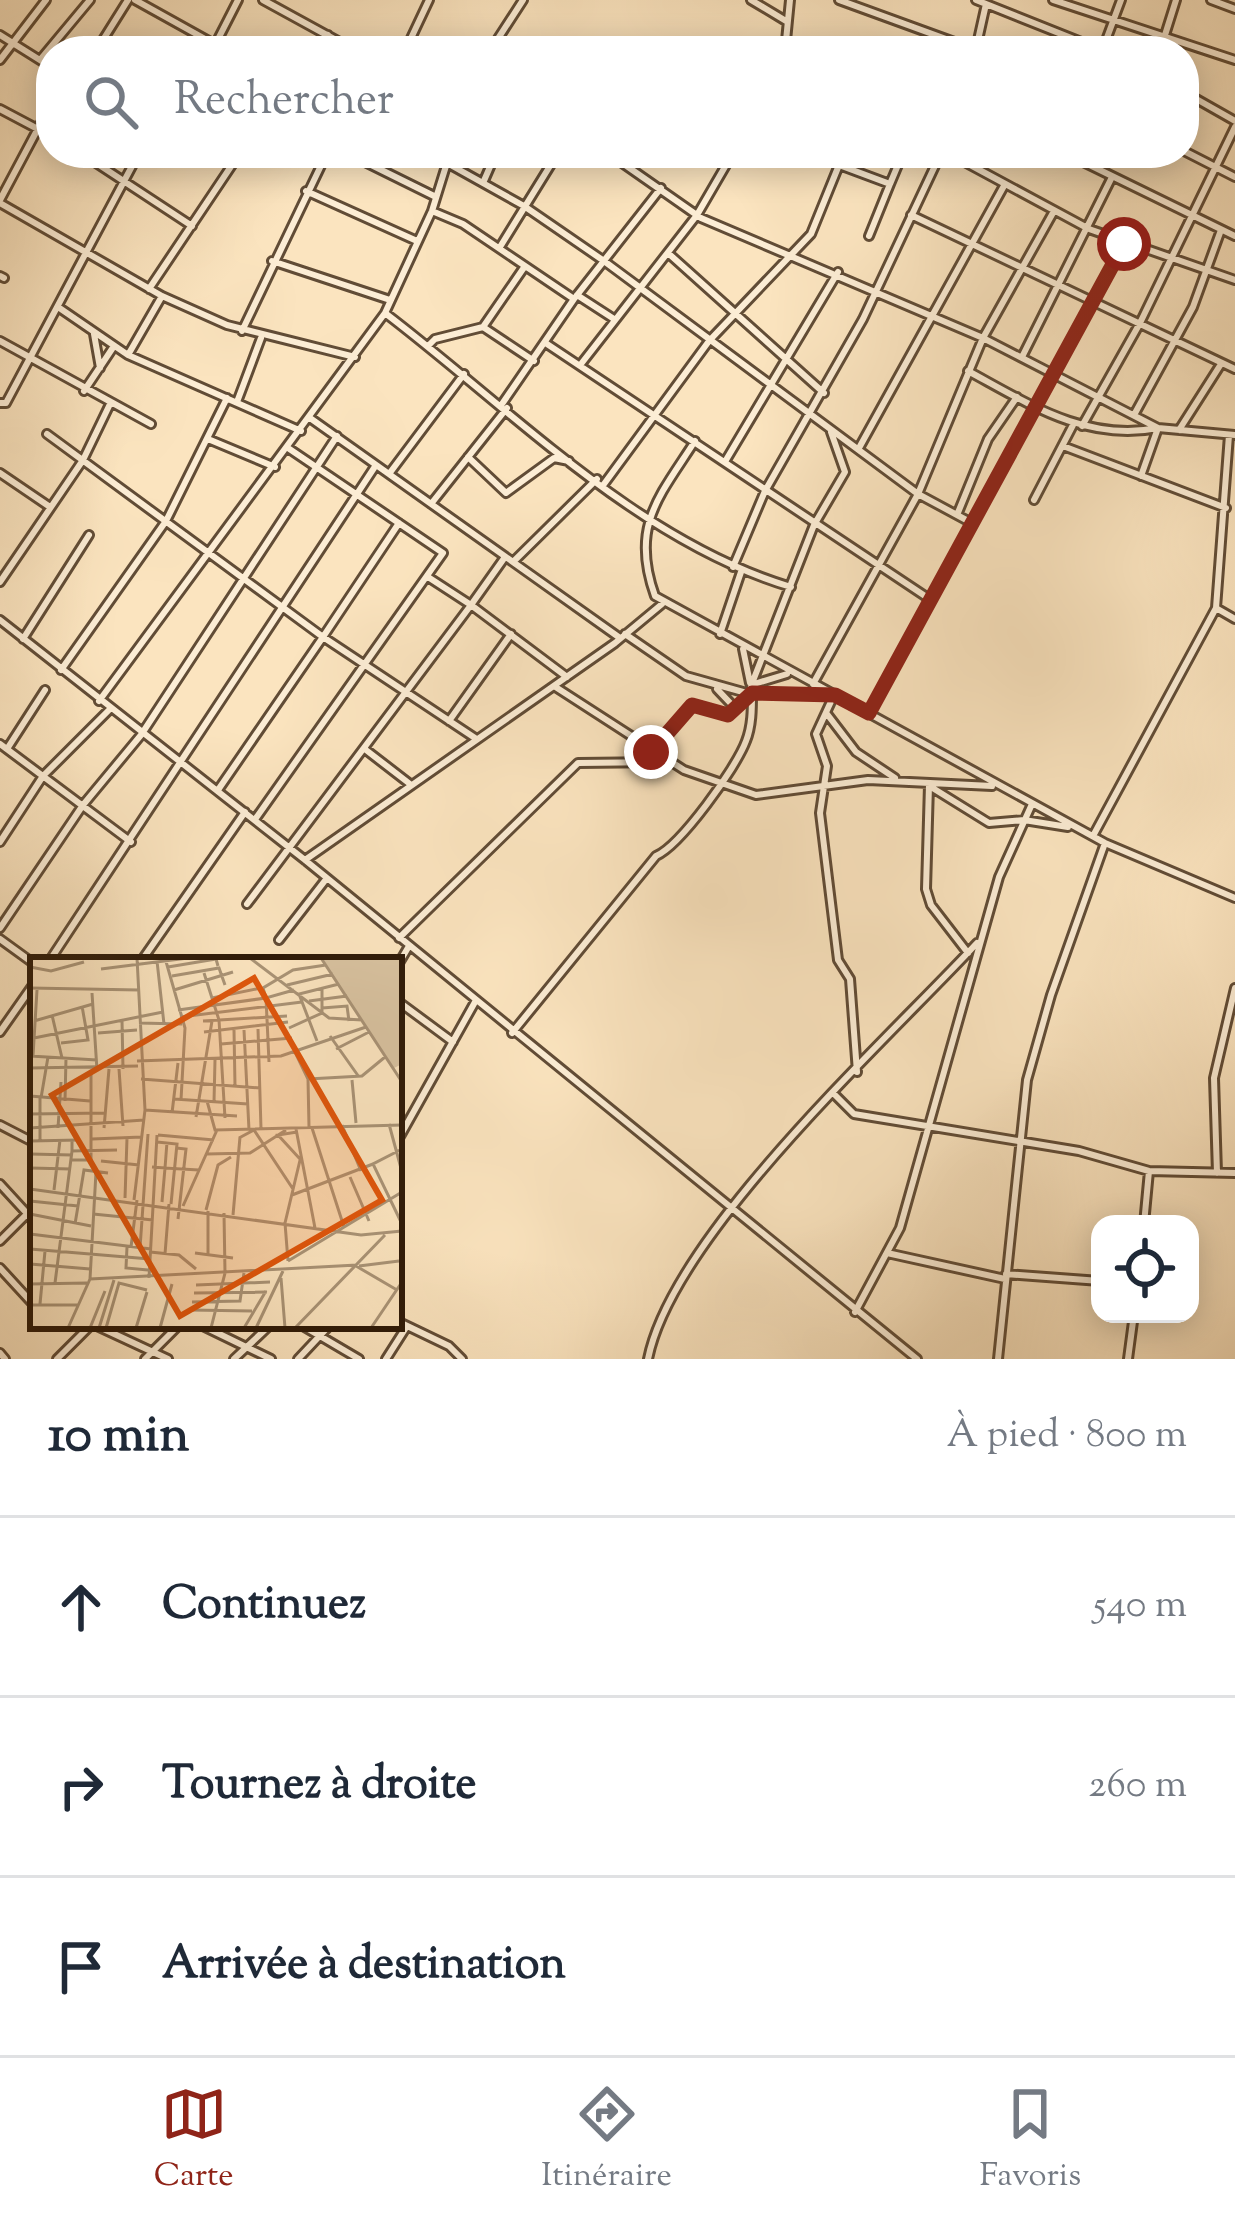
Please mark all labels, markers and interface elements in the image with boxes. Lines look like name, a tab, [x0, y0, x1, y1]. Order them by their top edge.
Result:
search box	[36, 36, 1199, 168]
icon: search	[78, 69, 144, 135]
text: Rechercher	[174, 70, 394, 135]
route start	[1097, 217, 1151, 271]
route end	[624, 725, 678, 779]
inset map	[30, 957, 402, 1329]
map controls	[1091, 1215, 1199, 1323]
button: locate	[1091, 1215, 1199, 1323]
text: 10 min	[48, 1401, 189, 1474]
text: À pied · 800 m	[947, 1409, 1187, 1465]
icon: ahead	[48, 1574, 114, 1640]
text: Continuez	[162, 1574, 366, 1639]
text: 540 m	[1093, 1579, 1187, 1635]
icon: right	[48, 1754, 114, 1820]
text: Tournez à droite	[162, 1754, 477, 1819]
text: 260 m	[1088, 1759, 1187, 1815]
icon: arrive	[48, 1934, 114, 2000]
text: Arrivée à destination	[162, 1934, 566, 1999]
tab: Carte	[154, 2081, 234, 2201]
tab: Itinéraire	[541, 2081, 672, 2201]
tab: Favoris	[980, 2081, 1081, 2201]

